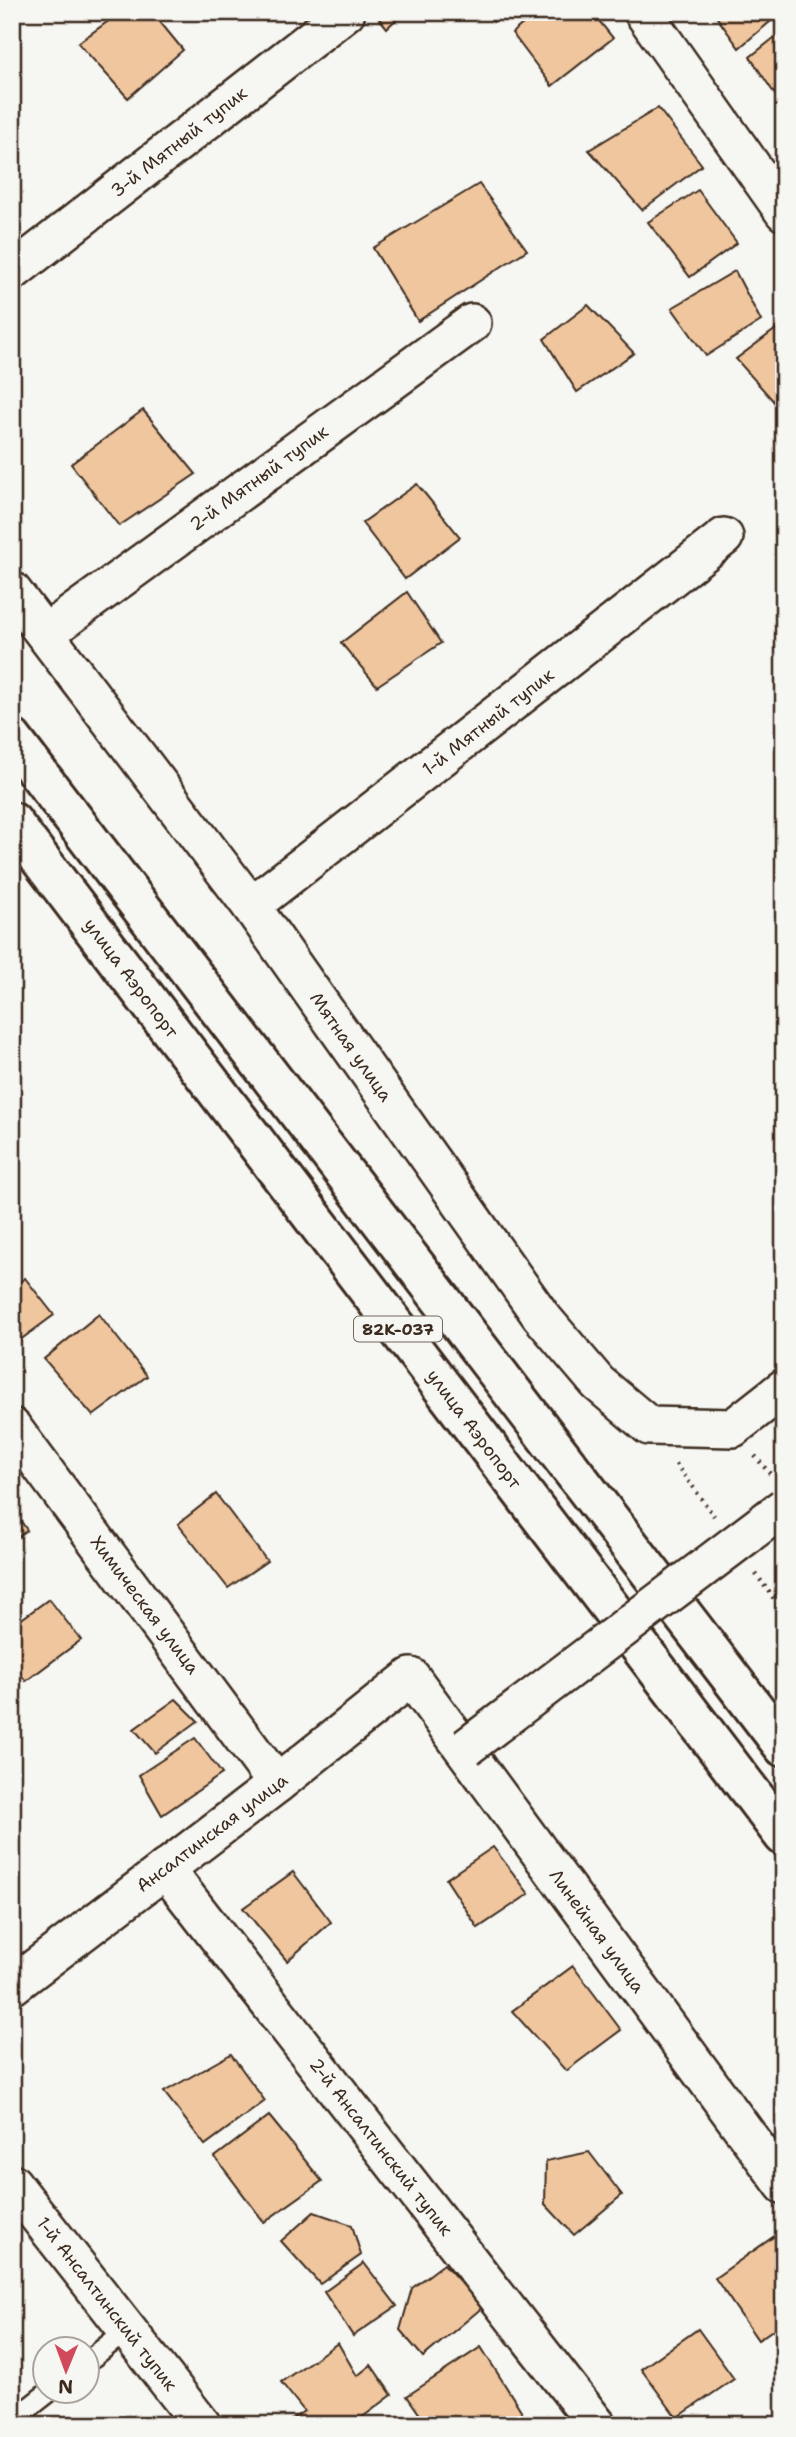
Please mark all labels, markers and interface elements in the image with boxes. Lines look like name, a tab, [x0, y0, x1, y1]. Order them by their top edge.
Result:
street label: 3-й Мятный тупик	[106, 81, 252, 203]
street label: 2-й Мятный тупик	[185, 419, 333, 536]
street label: 1-й Мятный тупик	[417, 663, 559, 781]
street label: улица Аэропорт	[78, 913, 184, 1043]
street label: Мятная улица	[304, 988, 398, 1106]
road number: 82К-037	[354, 1316, 442, 1342]
street label: улица Аэропорт	[421, 1364, 527, 1494]
street label: Химическая улица	[85, 1531, 205, 1679]
street label: Ансалтинская улица	[131, 1768, 293, 1898]
street label: Линейная улица	[544, 1864, 650, 1998]
street label: 2-й Ансалтинский тупик	[304, 2053, 458, 2241]
street label: 1-й Ансалтинский тупик	[31, 2212, 183, 2396]
north arrow	[32, 2336, 102, 2406]
text: N	[58, 2374, 73, 2399]

